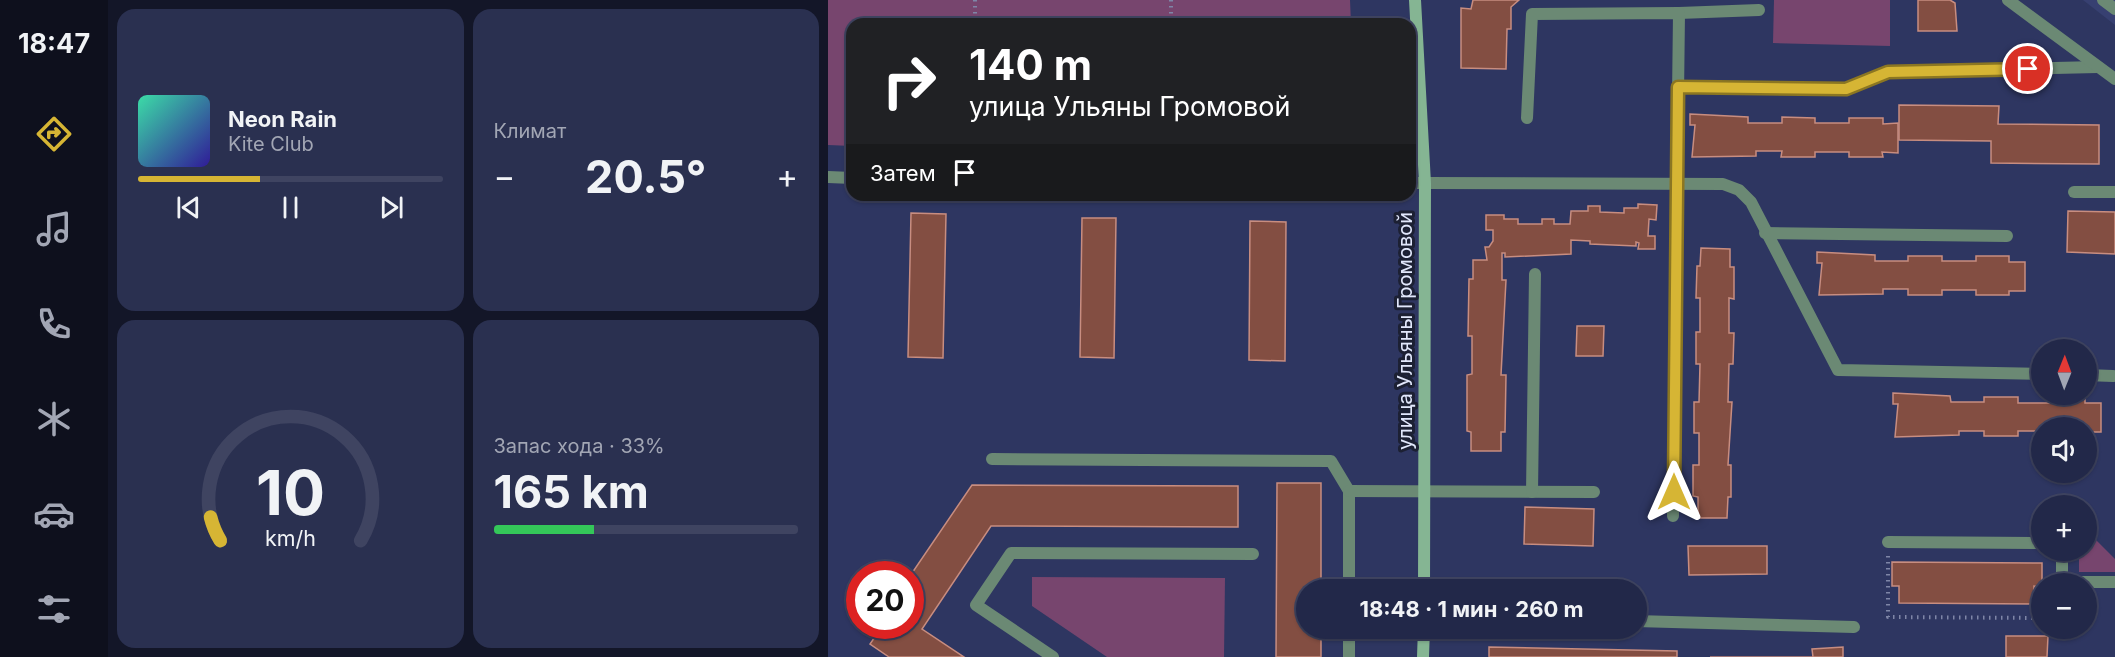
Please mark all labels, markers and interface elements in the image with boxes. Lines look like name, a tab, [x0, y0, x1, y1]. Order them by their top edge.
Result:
text: 18:47	[18, 27, 90, 60]
text: 140 m	[969, 39, 1092, 90]
icon: right	[870, 42, 948, 120]
pin	[2002, 43, 2053, 94]
icon: arrive	[2011, 52, 2044, 85]
text: улица Ульяны Громовой	[969, 90, 1291, 123]
text: Neon Rain	[228, 106, 337, 132]
icon: directions	[33, 113, 75, 155]
text: Климат	[494, 119, 566, 143]
text: Kite Club	[228, 132, 314, 156]
text: 20.5°	[585, 149, 706, 204]
text: −	[494, 156, 515, 196]
text: +	[776, 156, 798, 196]
icon: arrive	[948, 156, 981, 189]
text: Затем	[870, 160, 936, 186]
icon: previous	[172, 191, 205, 224]
icon: pause	[274, 191, 307, 224]
icon: next	[375, 191, 408, 224]
icon: music	[33, 208, 75, 250]
street label: улица Ульяны Громовой	[1393, 212, 1417, 450]
icon: phone	[33, 303, 75, 345]
north arrow	[2031, 339, 2097, 405]
map controls	[2031, 339, 2097, 639]
icon: climate	[33, 398, 75, 440]
button: sound	[2031, 417, 2097, 483]
text: Запас хода · 33%	[494, 434, 665, 458]
text: 10	[256, 455, 325, 530]
position arrow	[1642, 460, 1706, 524]
text: 165 km	[494, 464, 649, 519]
icon: car	[33, 493, 75, 535]
button: +	[2031, 495, 2097, 561]
text: km/h	[265, 525, 316, 551]
speed limit sign: 20	[846, 561, 924, 639]
button: −	[2031, 573, 2097, 639]
icon: filters	[33, 588, 75, 630]
text: 18:48 · 1 мин · 260 m	[1359, 596, 1584, 622]

